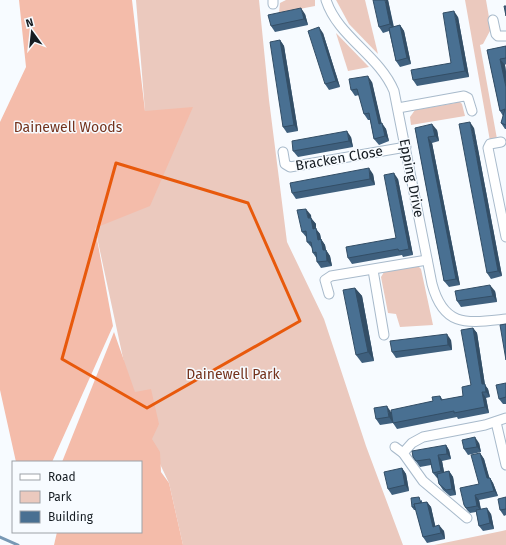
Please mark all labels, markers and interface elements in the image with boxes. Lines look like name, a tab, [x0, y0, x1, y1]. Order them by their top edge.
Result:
north arrow	[12, 12, 52, 52]
text: N	[24, 16, 35, 30]
park label: Dainewell Woods	[14, 119, 123, 136]
street label: Epping Drive	[396, 137, 427, 219]
street label: Bracken Close	[294, 142, 384, 175]
park label: Dainewell Park	[186, 366, 281, 383]
legend	[12, 461, 142, 533]
text: Road	[48, 470, 76, 484]
text: Park	[48, 490, 72, 504]
text: Building	[48, 510, 94, 524]

